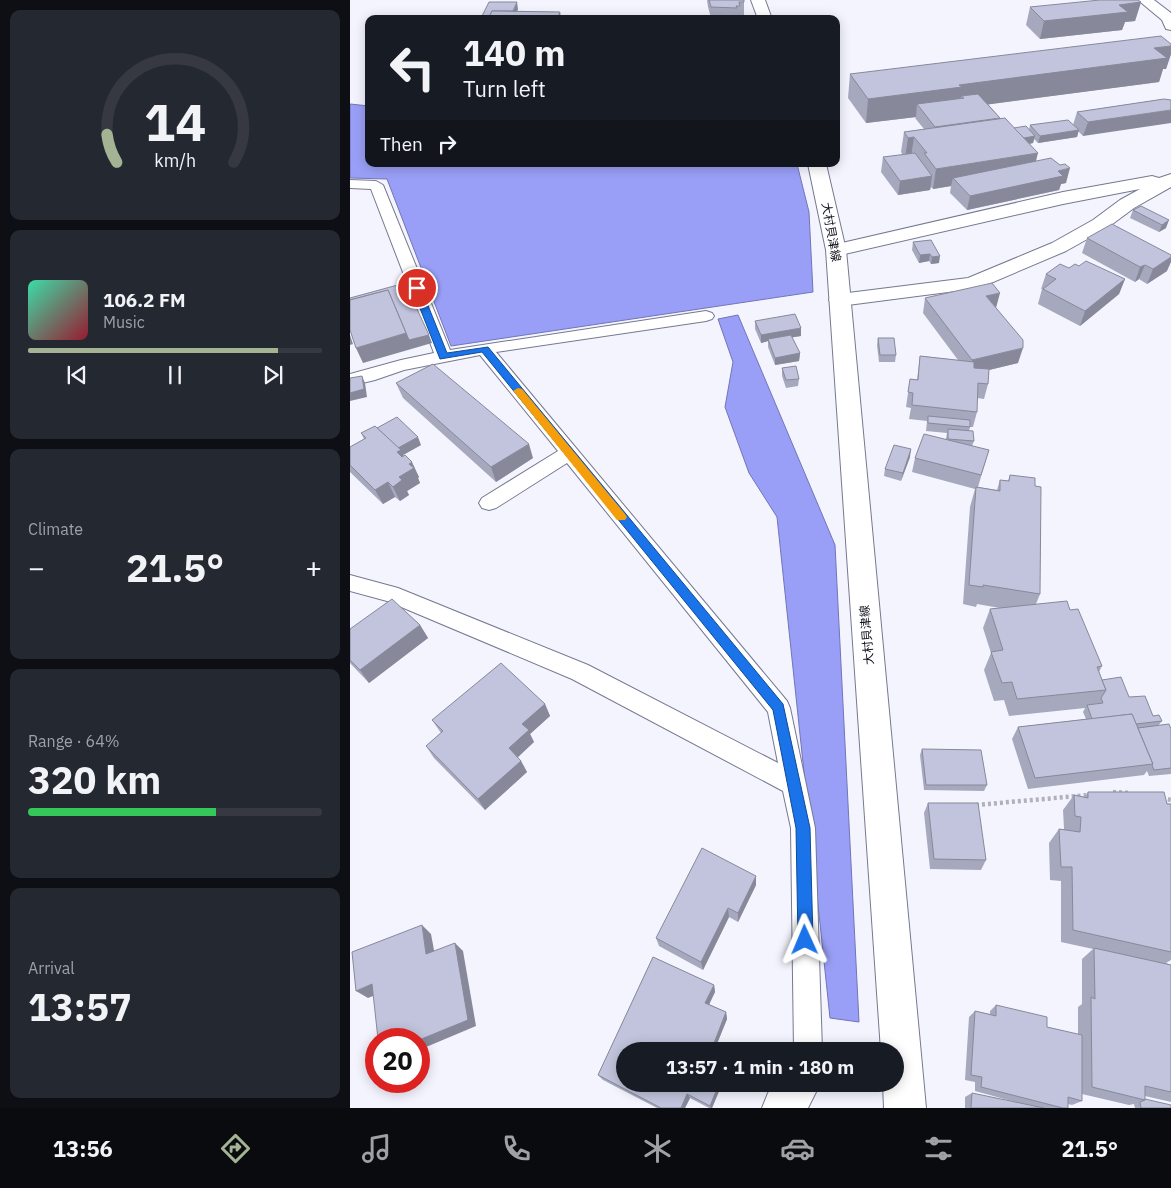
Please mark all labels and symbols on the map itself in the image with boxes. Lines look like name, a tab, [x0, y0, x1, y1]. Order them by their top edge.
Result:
street label: 大村貝津線	[819, 201, 844, 263]
pin	[396, 267, 438, 309]
street label: 大村貝津線	[856, 604, 877, 666]
position arrow	[778, 913, 830, 965]
speed limit sign: 20	[365, 1028, 430, 1093]

